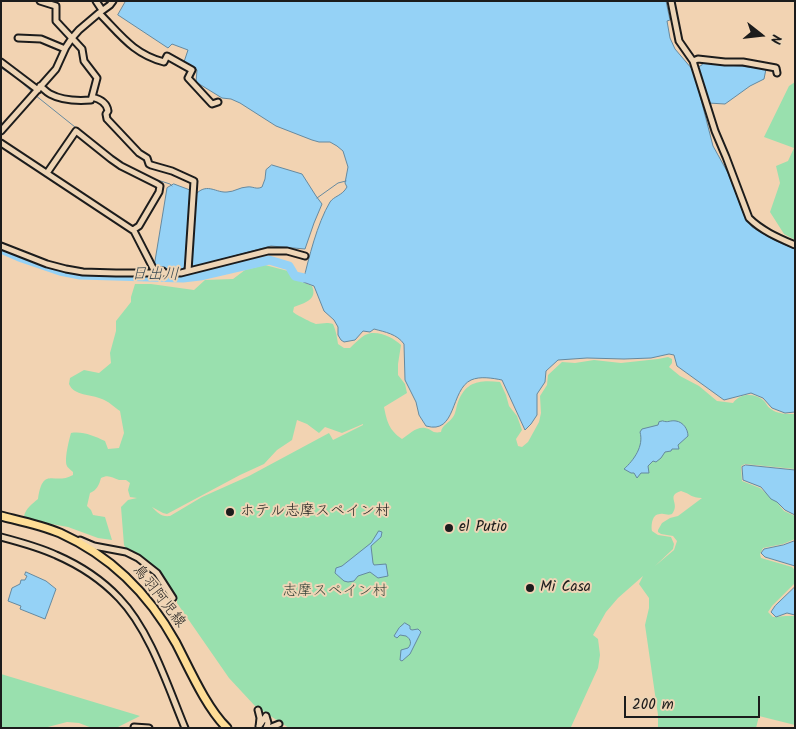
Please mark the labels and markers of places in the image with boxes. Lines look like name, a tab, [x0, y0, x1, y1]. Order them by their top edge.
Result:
place label: ホテル志摩スペイン村	[240, 503, 390, 521]
marker: ホテル志摩スペイン村	[224, 506, 236, 518]
place label: el Putio	[459, 519, 507, 537]
marker: el Putio	[443, 522, 455, 534]
place label: Mi Casa	[540, 579, 591, 597]
marker: Mi Casa	[524, 582, 536, 594]

